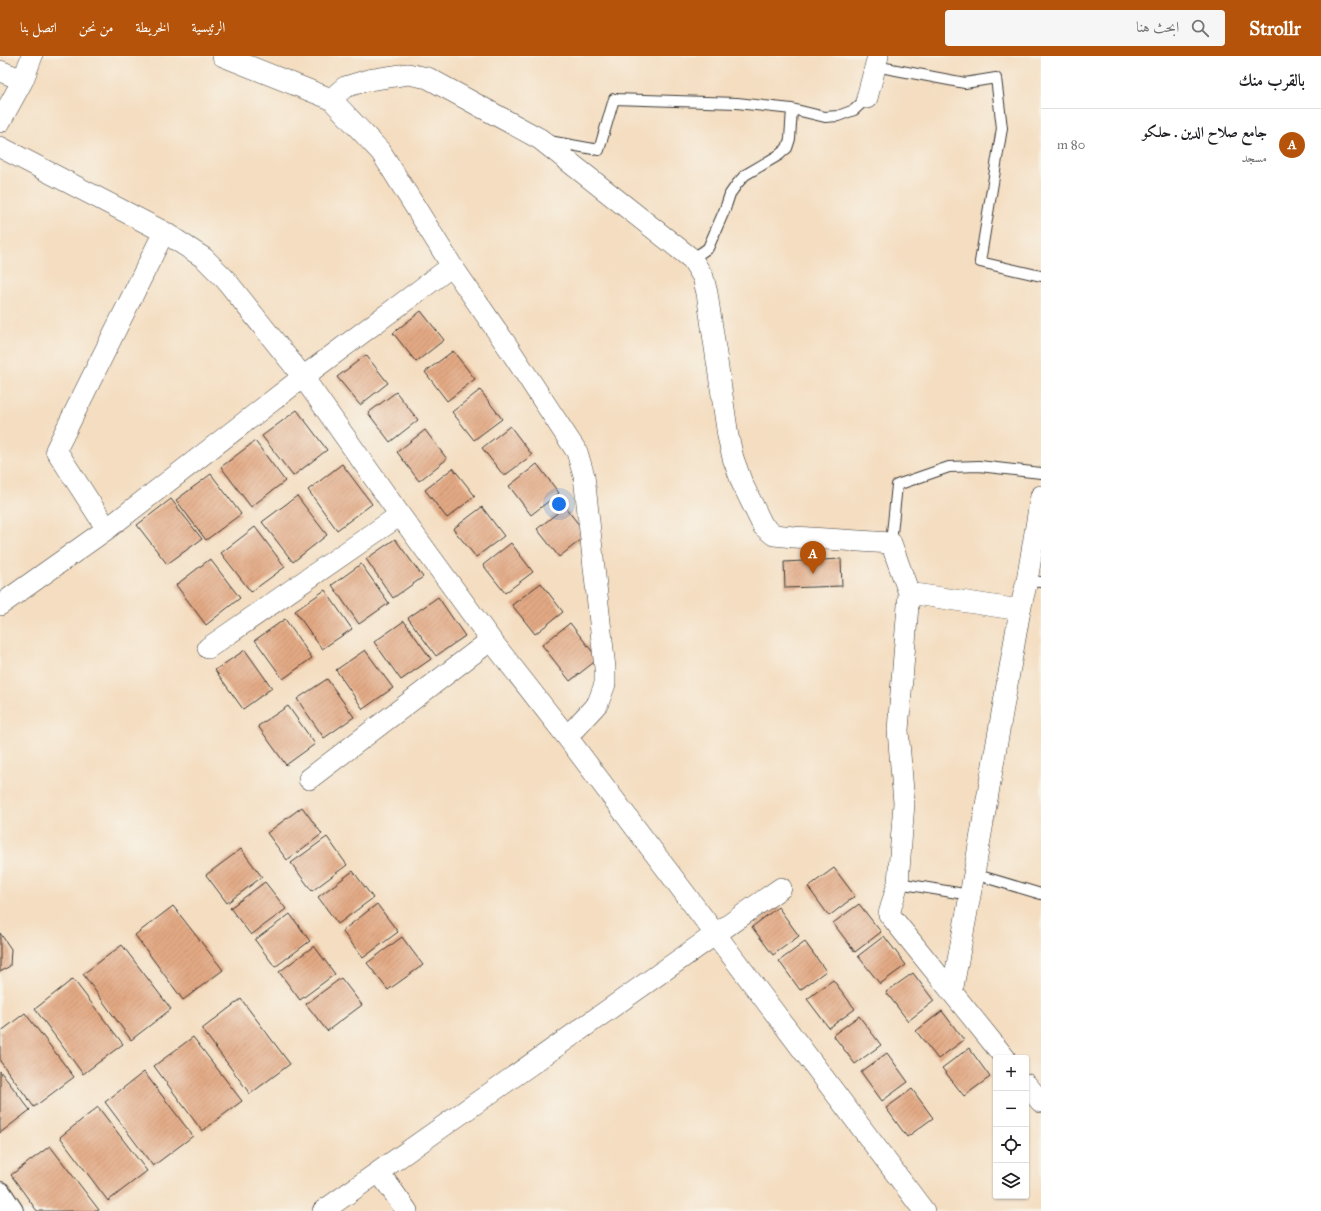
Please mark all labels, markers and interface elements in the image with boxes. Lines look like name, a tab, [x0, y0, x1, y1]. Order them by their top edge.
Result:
search box	[945, 10, 1225, 46]
icon: search	[1189, 17, 1211, 39]
text: Strollr	[1249, 17, 1301, 40]
text: ابحث هنا	[1136, 18, 1179, 36]
text: اتصل بنا	[20, 19, 57, 36]
text: من نحن	[79, 19, 114, 36]
text: الخريطة	[136, 19, 170, 36]
text: الرئيسية	[192, 19, 225, 36]
text: بالقرب منك	[1239, 70, 1305, 91]
text: جامع صلاح الدين . حلكو	[1142, 123, 1267, 141]
text: 80 m	[1057, 137, 1085, 153]
text: A	[1288, 137, 1296, 153]
text: مسجد	[1241, 150, 1267, 166]
your location	[549, 494, 569, 514]
pin: A	[800, 541, 826, 574]
map controls	[993, 1055, 1029, 1199]
button: +	[993, 1055, 1029, 1091]
button: −	[993, 1091, 1029, 1127]
button: locate	[993, 1127, 1029, 1163]
button: layers	[993, 1163, 1029, 1199]

